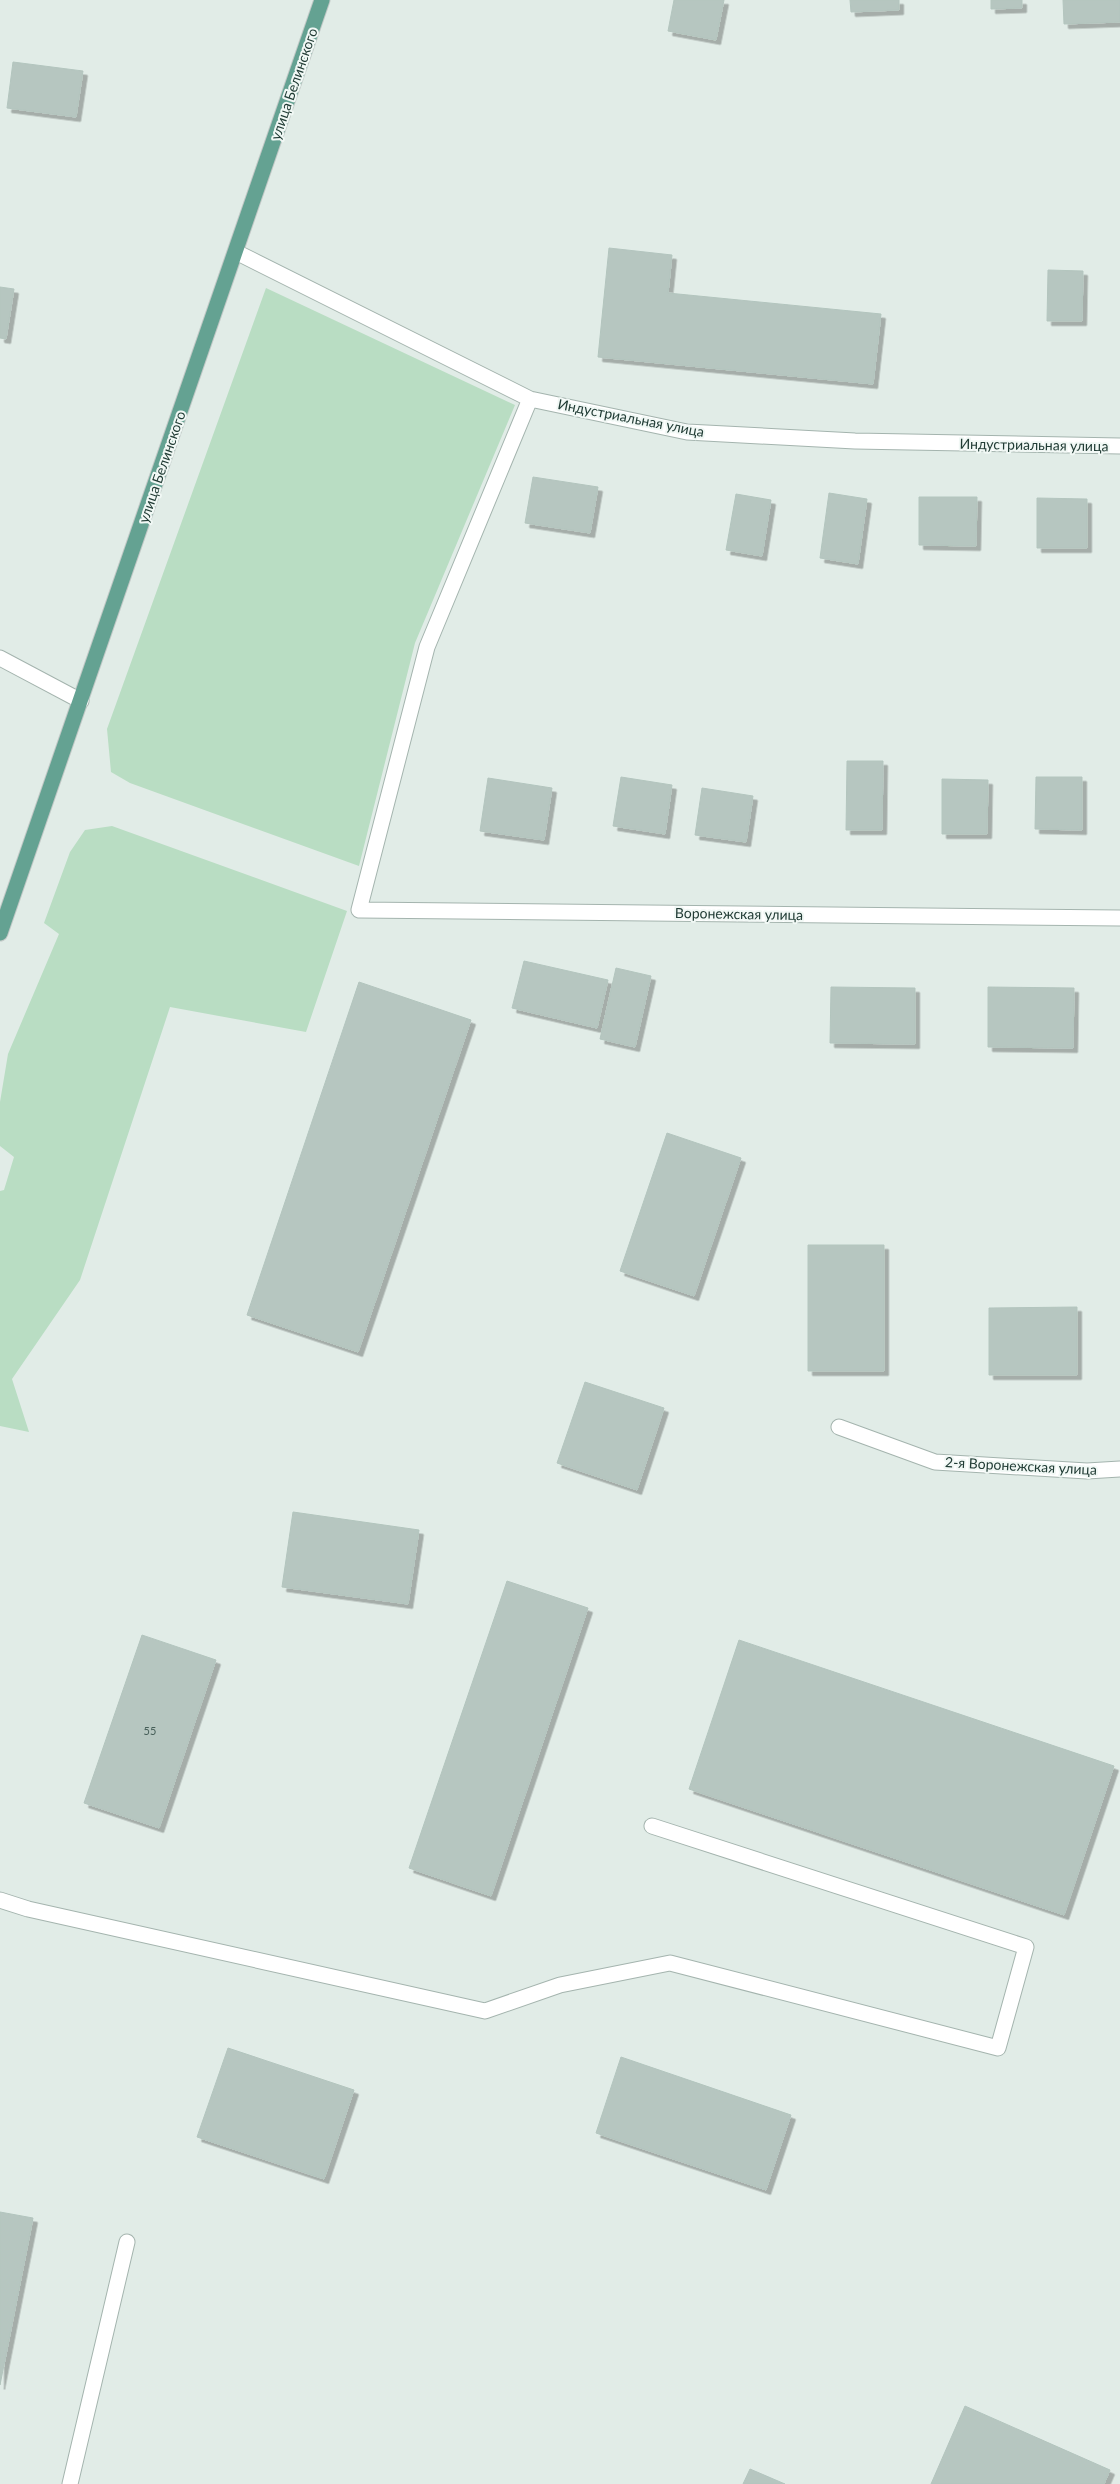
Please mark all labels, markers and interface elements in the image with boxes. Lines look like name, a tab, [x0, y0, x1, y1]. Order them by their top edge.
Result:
street label: улица Белинского	[266, 26, 321, 142]
street label: Индустриальная улица	[556, 395, 706, 440]
street label: улица Белинского	[134, 409, 189, 525]
street label: Индустриальная улица	[959, 435, 1109, 454]
street label: Воронежская улица	[675, 904, 803, 923]
street label: 2-я Воронежская улица	[945, 1453, 1097, 1478]
house number: 55	[144, 1724, 156, 1737]

